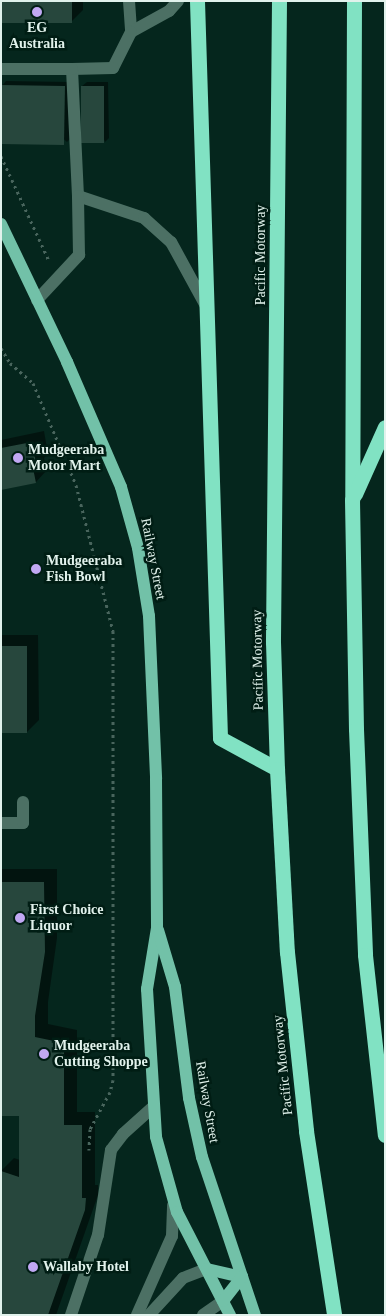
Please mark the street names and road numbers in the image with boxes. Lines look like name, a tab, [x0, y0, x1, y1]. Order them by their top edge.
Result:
street label: Pacific Motorway	[253, 205, 269, 305]
street label: Railway Street	[137, 517, 169, 601]
street label: Pacific Motorway	[249, 610, 267, 710]
street label: Pacific Motorway	[269, 1014, 297, 1116]
street label: Railway Street	[192, 1060, 222, 1144]

